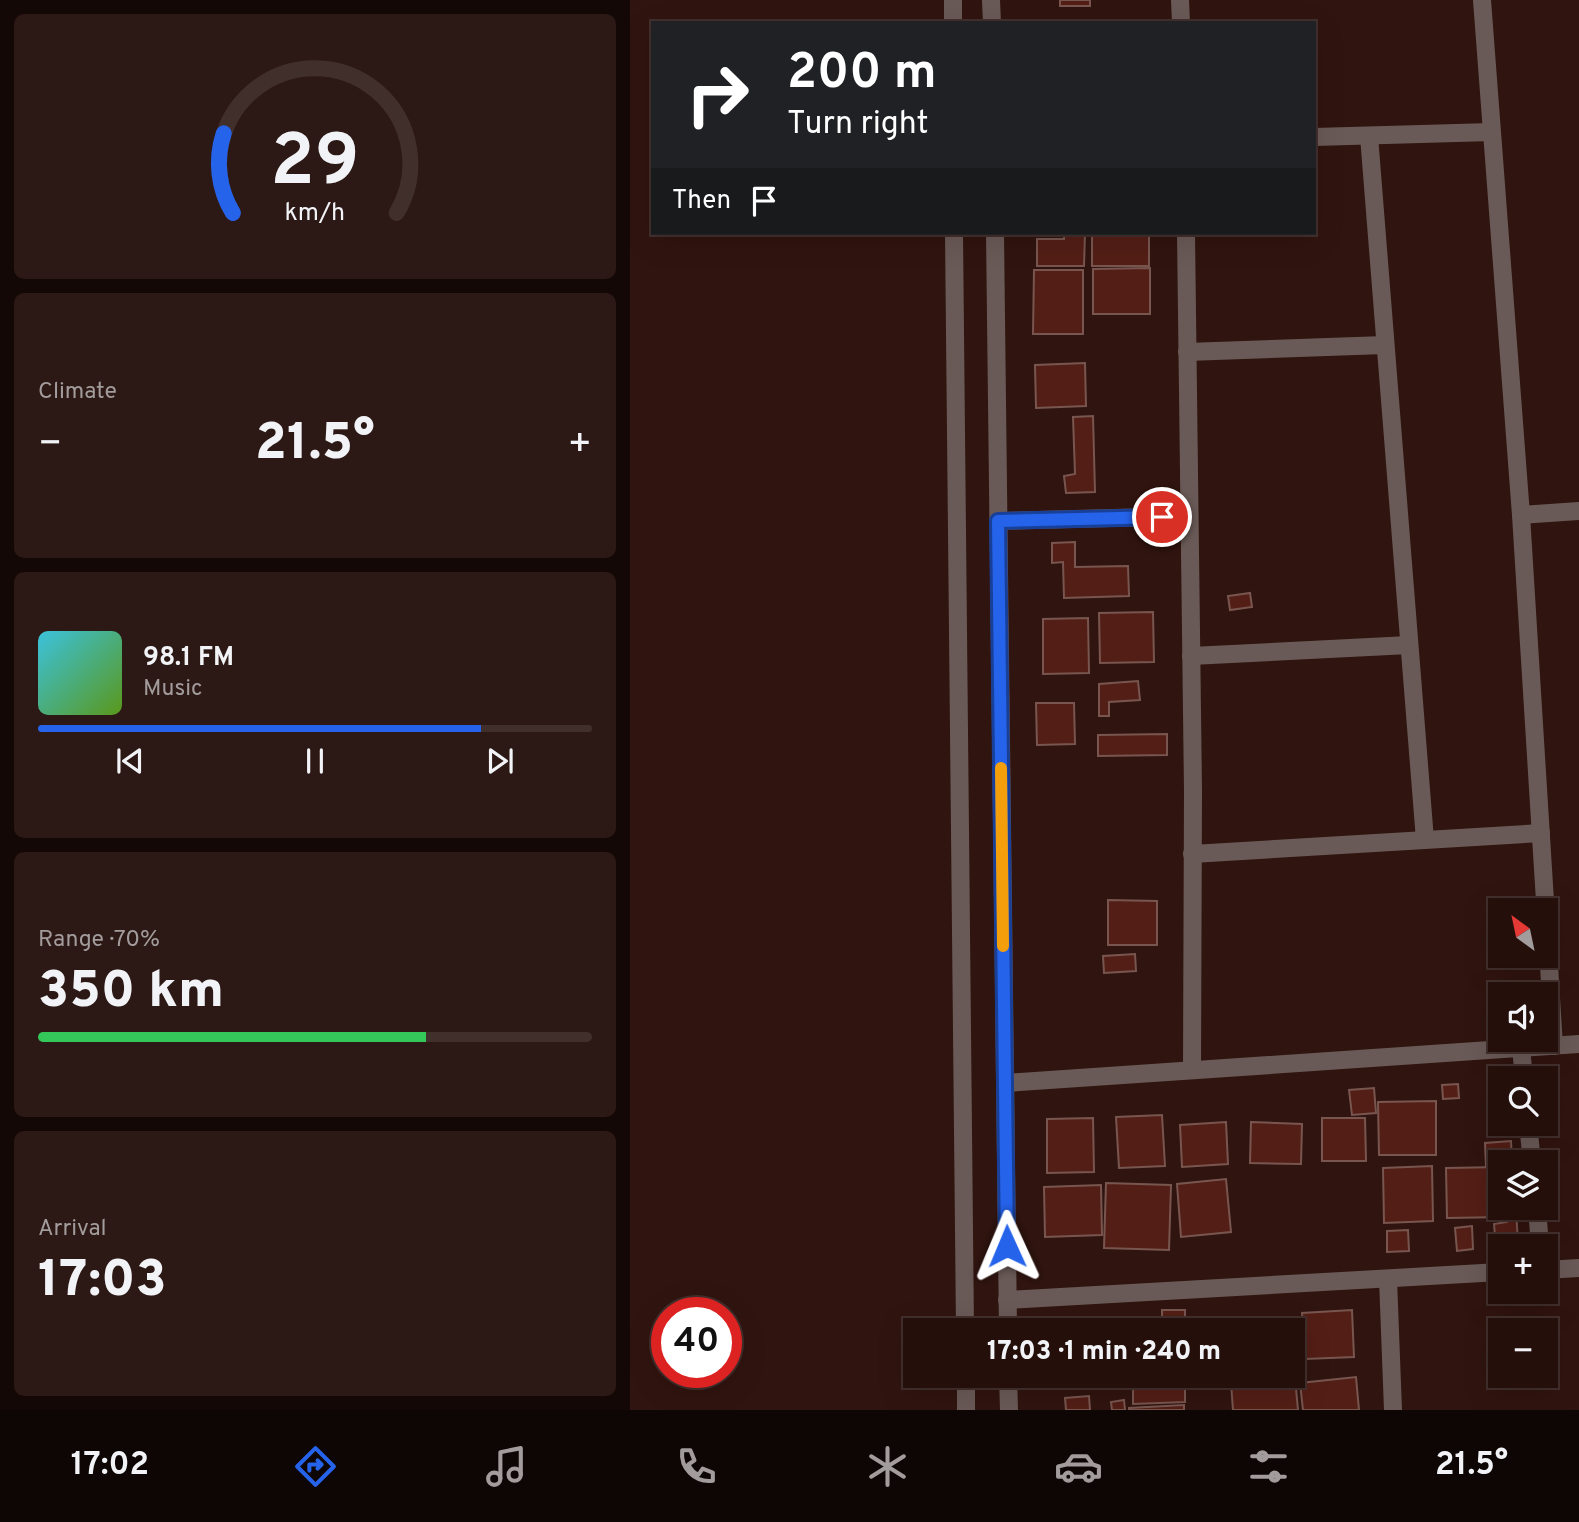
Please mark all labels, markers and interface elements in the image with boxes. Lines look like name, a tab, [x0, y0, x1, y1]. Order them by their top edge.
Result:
text: 200 m	[787, 44, 937, 106]
icon: right	[672, 49, 763, 140]
text: Turn right	[787, 105, 929, 145]
text: 29	[270, 119, 360, 211]
icon: arrive	[745, 182, 783, 220]
text: Then	[672, 185, 731, 218]
text: km/h	[285, 197, 345, 229]
text: Climate	[38, 378, 117, 407]
text: 21.5°	[255, 412, 375, 478]
text: −	[38, 421, 63, 470]
text: +	[567, 421, 592, 470]
pin	[1132, 487, 1192, 547]
icon: arrive	[1143, 498, 1181, 536]
text: 98.1 FM	[143, 642, 234, 675]
text: Music	[143, 675, 203, 704]
icon: previous	[111, 742, 149, 780]
icon: pause	[296, 742, 334, 780]
icon: next	[481, 742, 519, 780]
north arrow	[1488, 898, 1558, 968]
map controls	[1488, 898, 1558, 1388]
text: Range · 70%	[38, 926, 160, 955]
text: 350 km	[38, 960, 224, 1026]
button: sound	[1488, 982, 1558, 1052]
button: search	[1488, 1066, 1558, 1136]
button: layers	[1488, 1150, 1558, 1220]
position arrow	[970, 1209, 1044, 1283]
text: Arrival	[38, 1215, 107, 1244]
button: +	[1488, 1234, 1558, 1304]
text: 17:03	[38, 1249, 167, 1315]
speed limit sign: 40	[651, 1297, 742, 1388]
button: −	[1488, 1318, 1558, 1388]
text: 17:03 · 1 min · 240 m	[987, 1336, 1221, 1369]
icon: directions	[291, 1442, 340, 1491]
icon: music	[482, 1442, 531, 1491]
icon: phone	[672, 1442, 721, 1491]
icon: climate	[863, 1442, 912, 1491]
icon: car	[1054, 1442, 1103, 1491]
icon: filters	[1244, 1442, 1293, 1491]
text: 17:02	[71, 1446, 149, 1486]
text: 21.5°	[1435, 1446, 1508, 1486]

